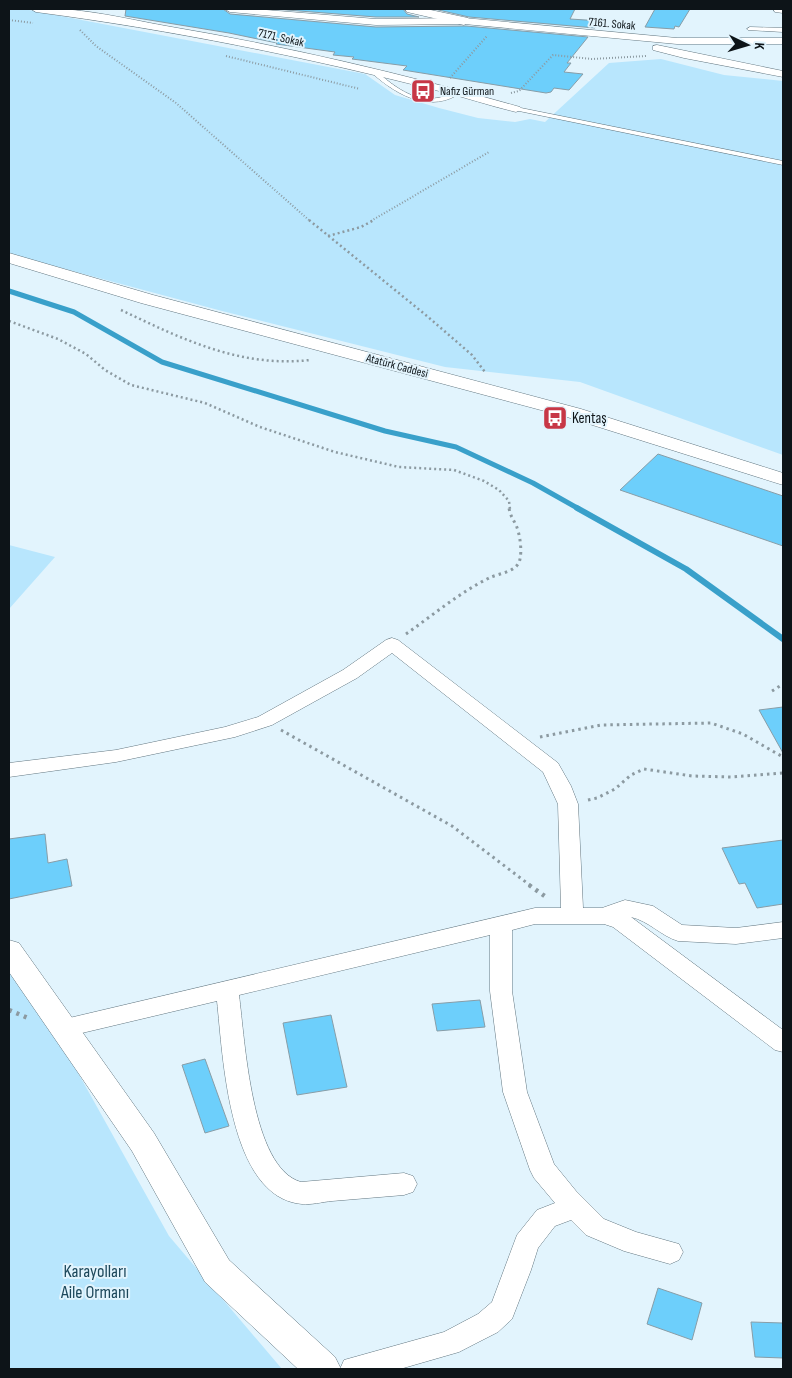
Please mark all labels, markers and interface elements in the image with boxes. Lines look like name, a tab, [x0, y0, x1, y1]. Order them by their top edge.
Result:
street label: 7161. Sokak	[588, 14, 636, 34]
north arrow	[722, 20, 772, 70]
street label: 7171. Sokak	[257, 25, 306, 51]
text: K	[751, 42, 768, 50]
bus stop icon: Nafiz Gürman	[410, 78, 436, 104]
place label: Nafiz Gürman	[440, 84, 494, 99]
street label: Atatürk Caddesi	[363, 350, 430, 381]
bus stop icon: Kentaş	[542, 405, 568, 431]
place label: Kentaş	[572, 409, 607, 428]
park label: Karayolları Aile Ormanı	[60, 1261, 129, 1303]

